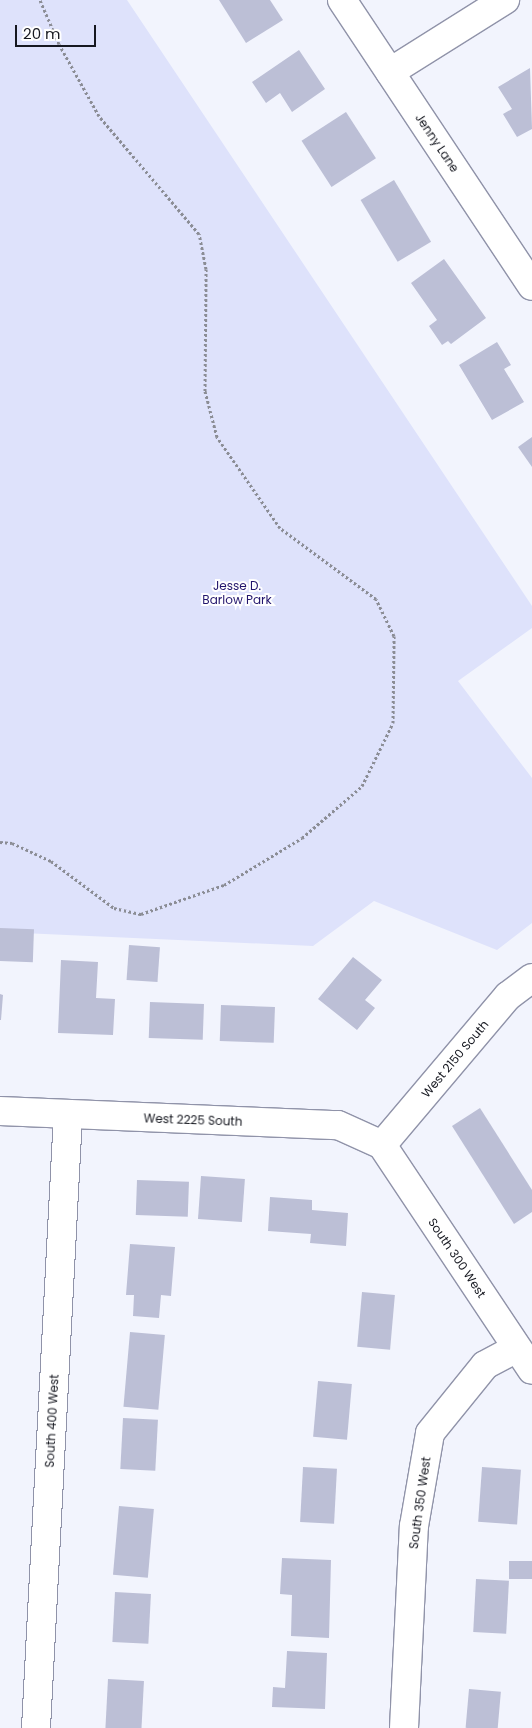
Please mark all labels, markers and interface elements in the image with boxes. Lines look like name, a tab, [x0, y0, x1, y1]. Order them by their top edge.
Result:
scale bar	[18, 15, 99, 47]
text: 20 m	[23, 23, 61, 44]
street label: Jenny Lane	[412, 111, 462, 175]
park label: Jesse D. Barlow Park	[202, 579, 272, 607]
street label: West 2150 South	[418, 1017, 492, 1101]
street label: West 2225 South	[143, 1111, 243, 1129]
street label: South 300 West	[425, 1216, 489, 1300]
street label: South 400 West	[42, 1374, 62, 1468]
street label: South 350 West	[406, 1456, 434, 1550]

